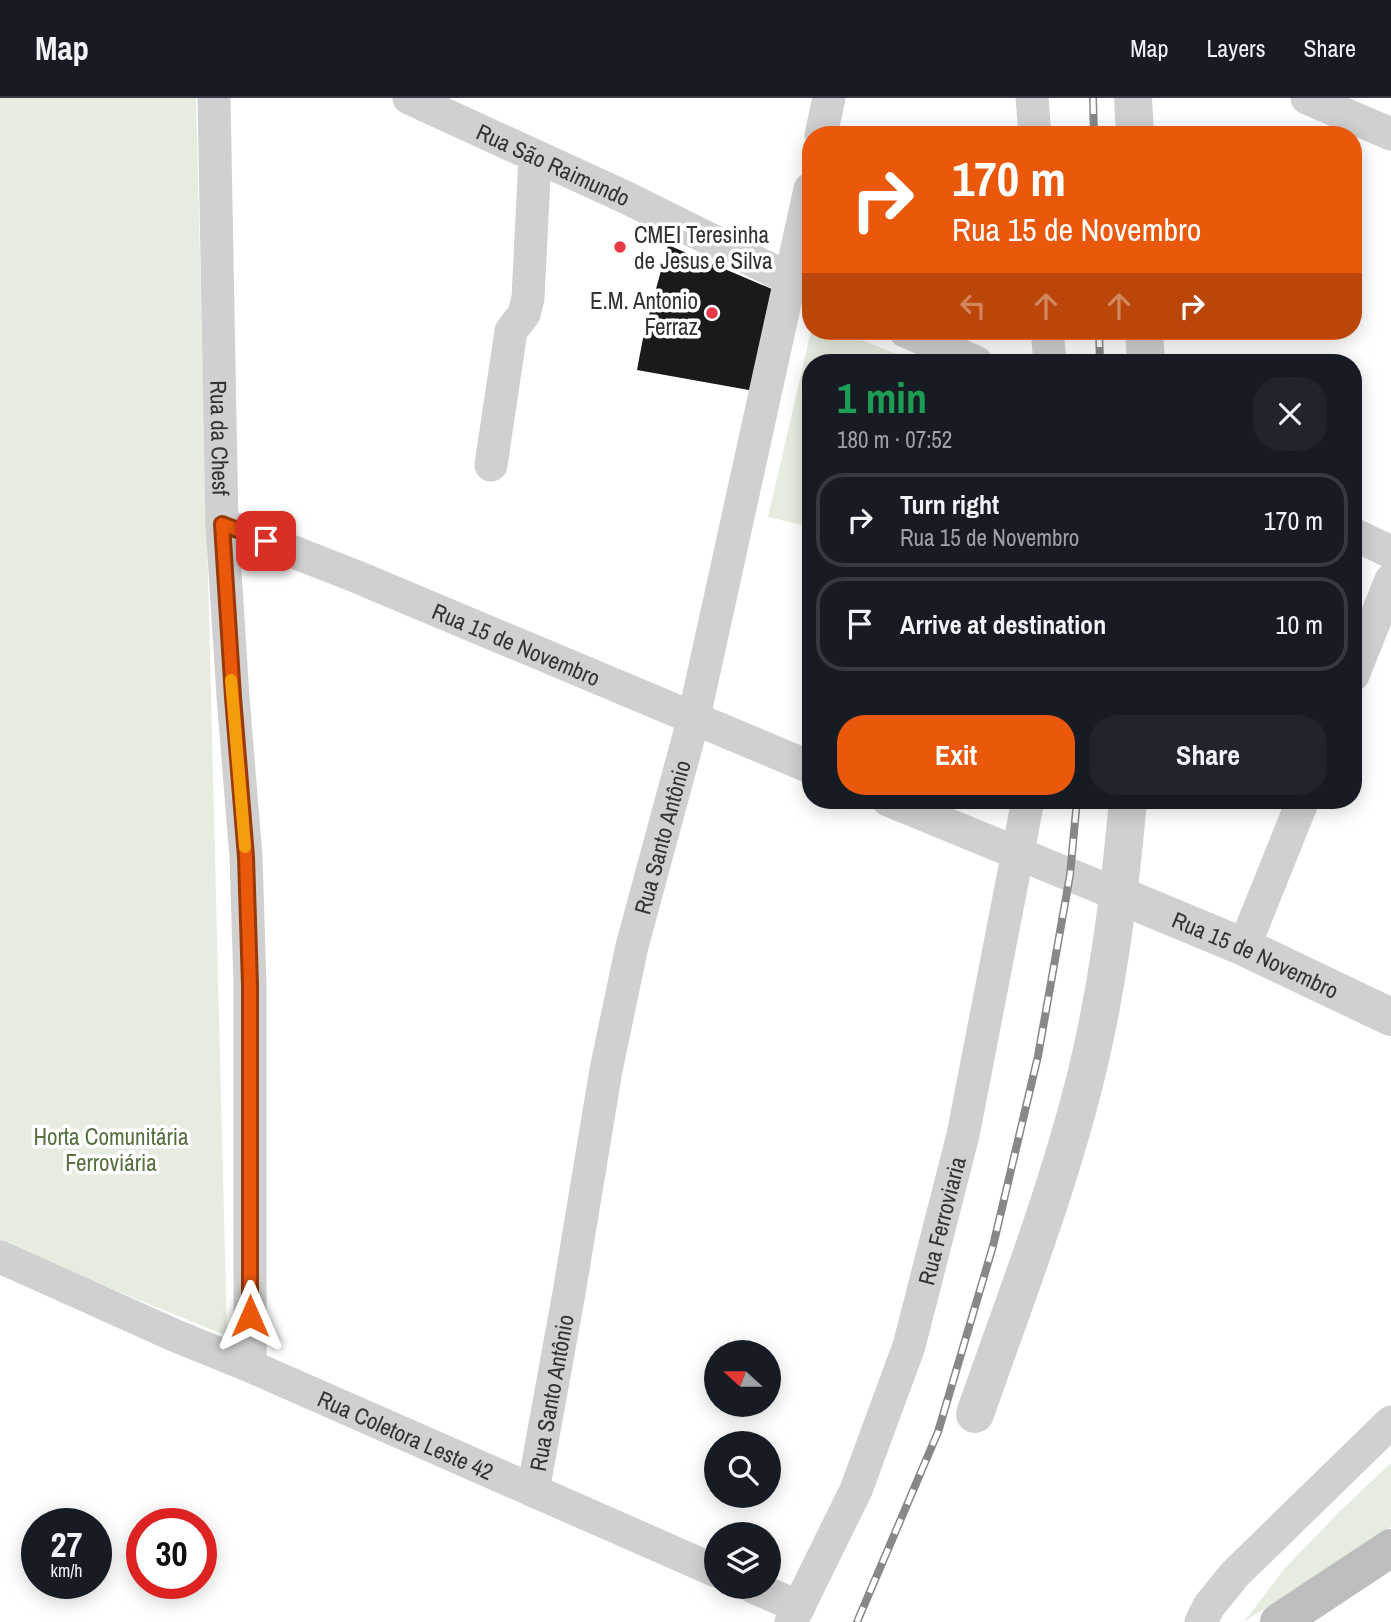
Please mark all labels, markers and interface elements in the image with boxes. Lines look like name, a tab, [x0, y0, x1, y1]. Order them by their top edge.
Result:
text: Map	[35, 26, 89, 70]
text: Map	[1130, 32, 1168, 64]
text: Layers	[1206, 32, 1265, 64]
text: Share	[1303, 32, 1356, 64]
street label: Rua São Raimundo	[472, 116, 635, 213]
text: 170 m	[952, 145, 1066, 211]
icon: right	[837, 154, 928, 245]
text: Rua 15 de Novembro	[952, 208, 1201, 251]
place label: CMEI Teresinha de Jesus e Silva	[634, 219, 773, 276]
marker: CMEI Teresinha de Jesus e Silva	[612, 239, 628, 255]
place label: E.M. Antonio Ferraz	[590, 285, 698, 342]
icon: left	[954, 287, 992, 325]
icon: ahead	[1027, 287, 1065, 325]
icon: ahead	[1100, 287, 1138, 325]
icon: right	[1173, 287, 1211, 325]
marker: E.M. Antonio Ferraz	[704, 305, 720, 321]
text: 1 min	[837, 370, 927, 426]
button: close	[1253, 377, 1327, 451]
street label: Rua da Chesf	[204, 380, 237, 497]
text: 180 m · 07:52	[837, 424, 952, 455]
text: Turn right	[900, 487, 999, 522]
icon: right	[841, 501, 879, 539]
text: 170 m	[1264, 503, 1323, 538]
pin	[236, 511, 296, 571]
icon: arrive	[247, 522, 285, 560]
text: Rua 15 de Novembro	[900, 522, 1079, 553]
street label: Rua 15 de Novembro	[428, 595, 605, 693]
icon: arrive	[841, 605, 879, 643]
text: Arrive at destination	[900, 607, 1106, 642]
text: 10 m	[1276, 607, 1323, 642]
button: Exit	[837, 715, 1075, 795]
button: Share	[1089, 715, 1327, 795]
street label: Rua Santo Antônio	[626, 756, 697, 917]
street label: Rua 15 de Novembro	[1168, 903, 1344, 1005]
park label: Horta Comunitária Ferroviária	[33, 1121, 189, 1178]
street label: Rua Ferroviaria	[910, 1153, 973, 1288]
position arrow	[213, 1279, 287, 1353]
street label: Rua Santo Antônio	[521, 1312, 580, 1473]
north arrow	[704, 1340, 780, 1418]
map controls	[704, 1340, 781, 1599]
street label: Rua Coletora Leste 42	[313, 1382, 499, 1487]
button: search	[704, 1431, 781, 1508]
speed limit sign: 30	[126, 1508, 217, 1599]
text: 27	[51, 1521, 82, 1568]
button: layers	[704, 1522, 781, 1599]
text: km/h	[51, 1558, 83, 1583]

